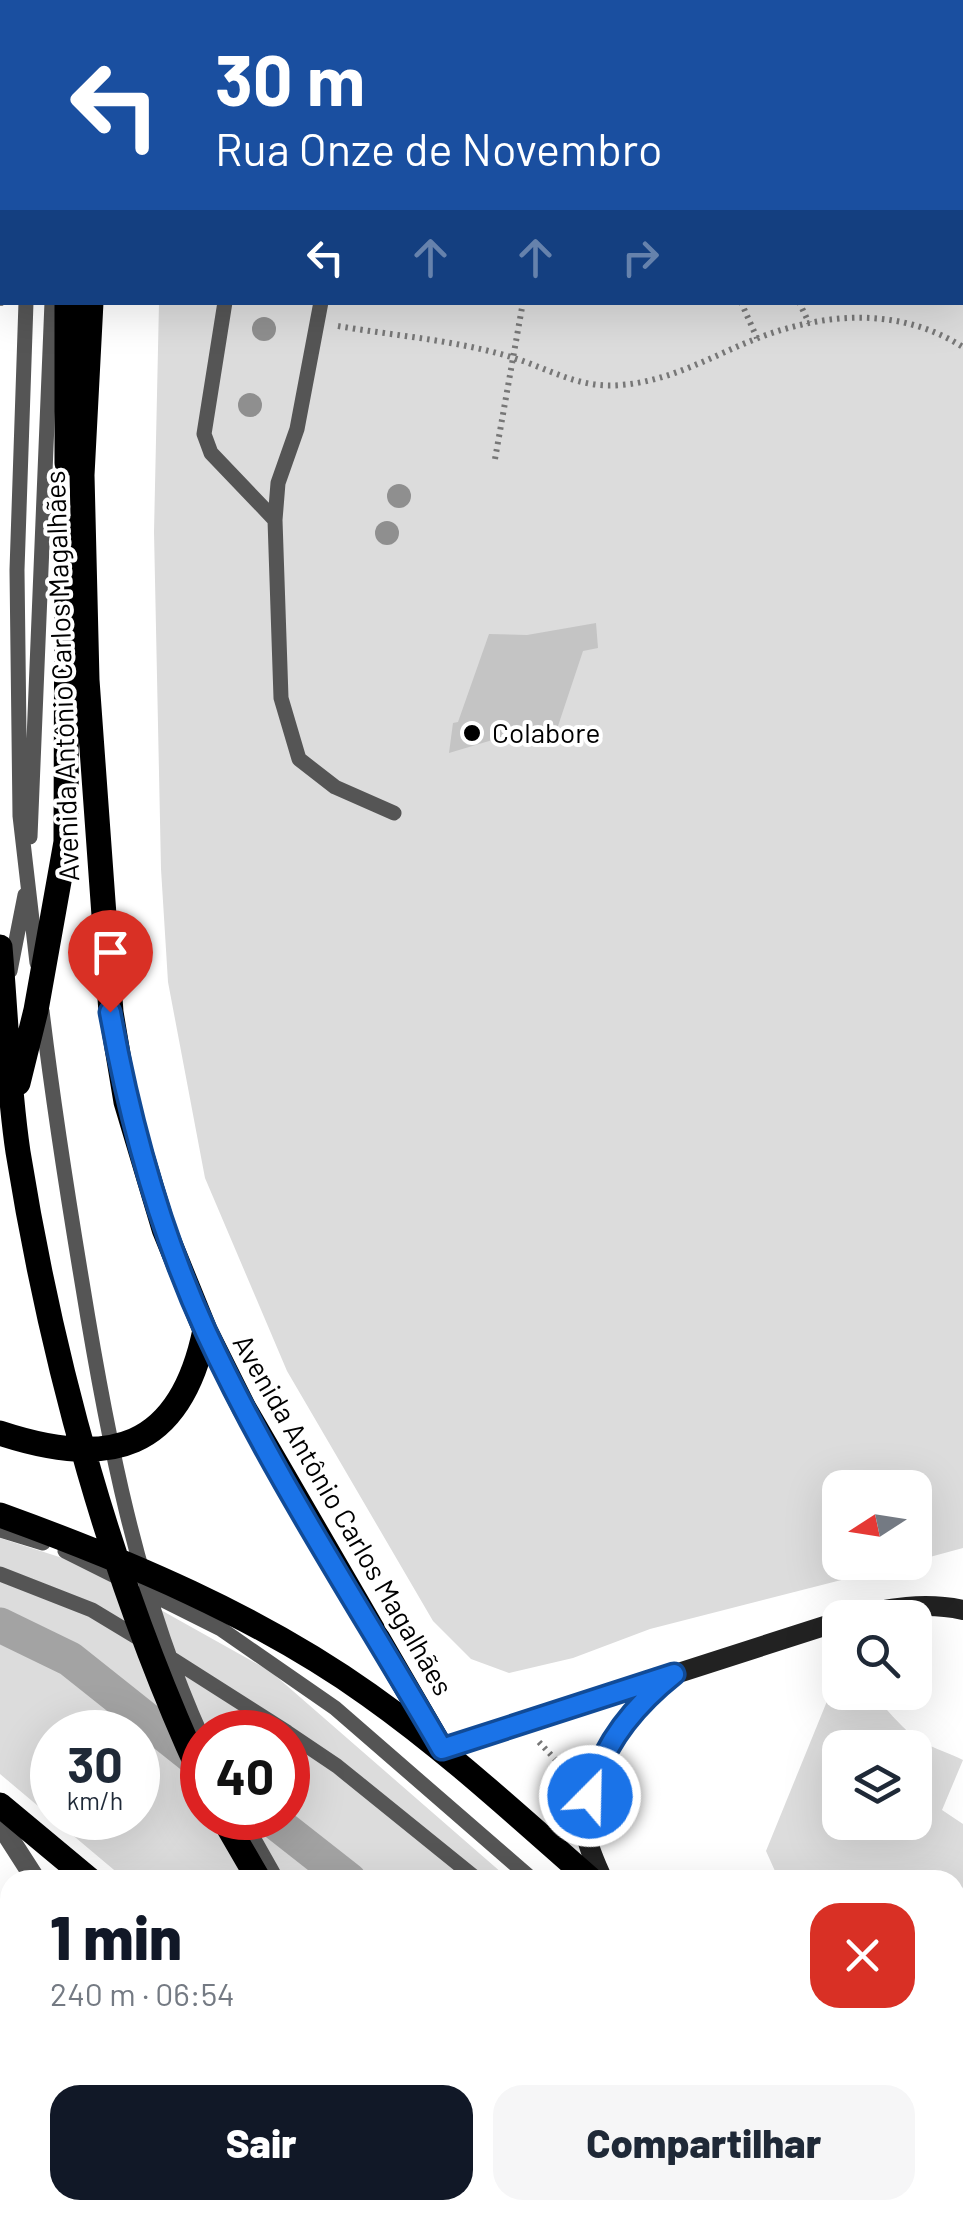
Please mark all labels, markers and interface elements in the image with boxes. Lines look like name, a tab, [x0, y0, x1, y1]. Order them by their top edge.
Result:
text: 30 m	[215, 36, 365, 120]
icon: left	[50, 40, 180, 170]
text: Rua Onze de Novembro	[215, 121, 663, 175]
icon: left	[298, 230, 353, 285]
icon: ahead	[403, 230, 458, 285]
icon: ahead	[508, 230, 563, 285]
icon: right	[613, 230, 668, 285]
street label: Avenida Antônio Carlos Magalhães	[37, 470, 85, 882]
place label: Colabore	[492, 715, 600, 749]
marker: Colabore	[461, 722, 483, 744]
pin	[68, 910, 153, 1013]
icon: arrive	[83, 925, 138, 980]
street label: Avenida Antônio Carlos Magalhães	[226, 1328, 461, 1701]
north arrow	[822, 1470, 932, 1580]
map controls	[822, 1470, 932, 1840]
button: search	[822, 1600, 932, 1710]
speed limit sign: 40	[180, 1710, 310, 1840]
button: layers	[822, 1730, 932, 1840]
text: 30	[67, 1733, 123, 1793]
position arrow	[538, 1744, 642, 1848]
text: km/h	[67, 1785, 123, 1815]
text: 1 min	[50, 1900, 182, 1972]
button: close	[810, 1903, 915, 2008]
text: 240 m · 06:54	[50, 1974, 235, 2012]
button: Sair	[50, 2085, 473, 2200]
button: Compartilhar	[493, 2085, 915, 2200]

